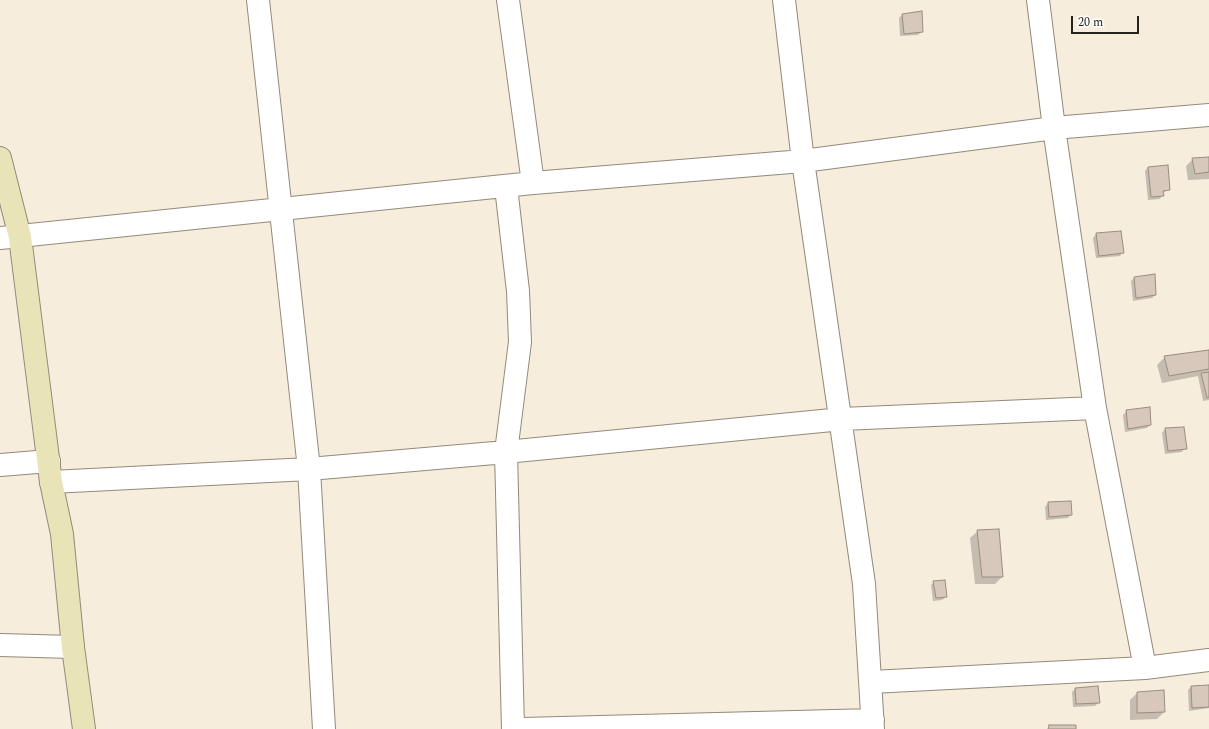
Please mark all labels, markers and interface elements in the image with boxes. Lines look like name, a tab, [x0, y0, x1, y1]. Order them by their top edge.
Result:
scale bar	[1073, 8, 1141, 34]
text: 20 m	[1078, 13, 1103, 32]

